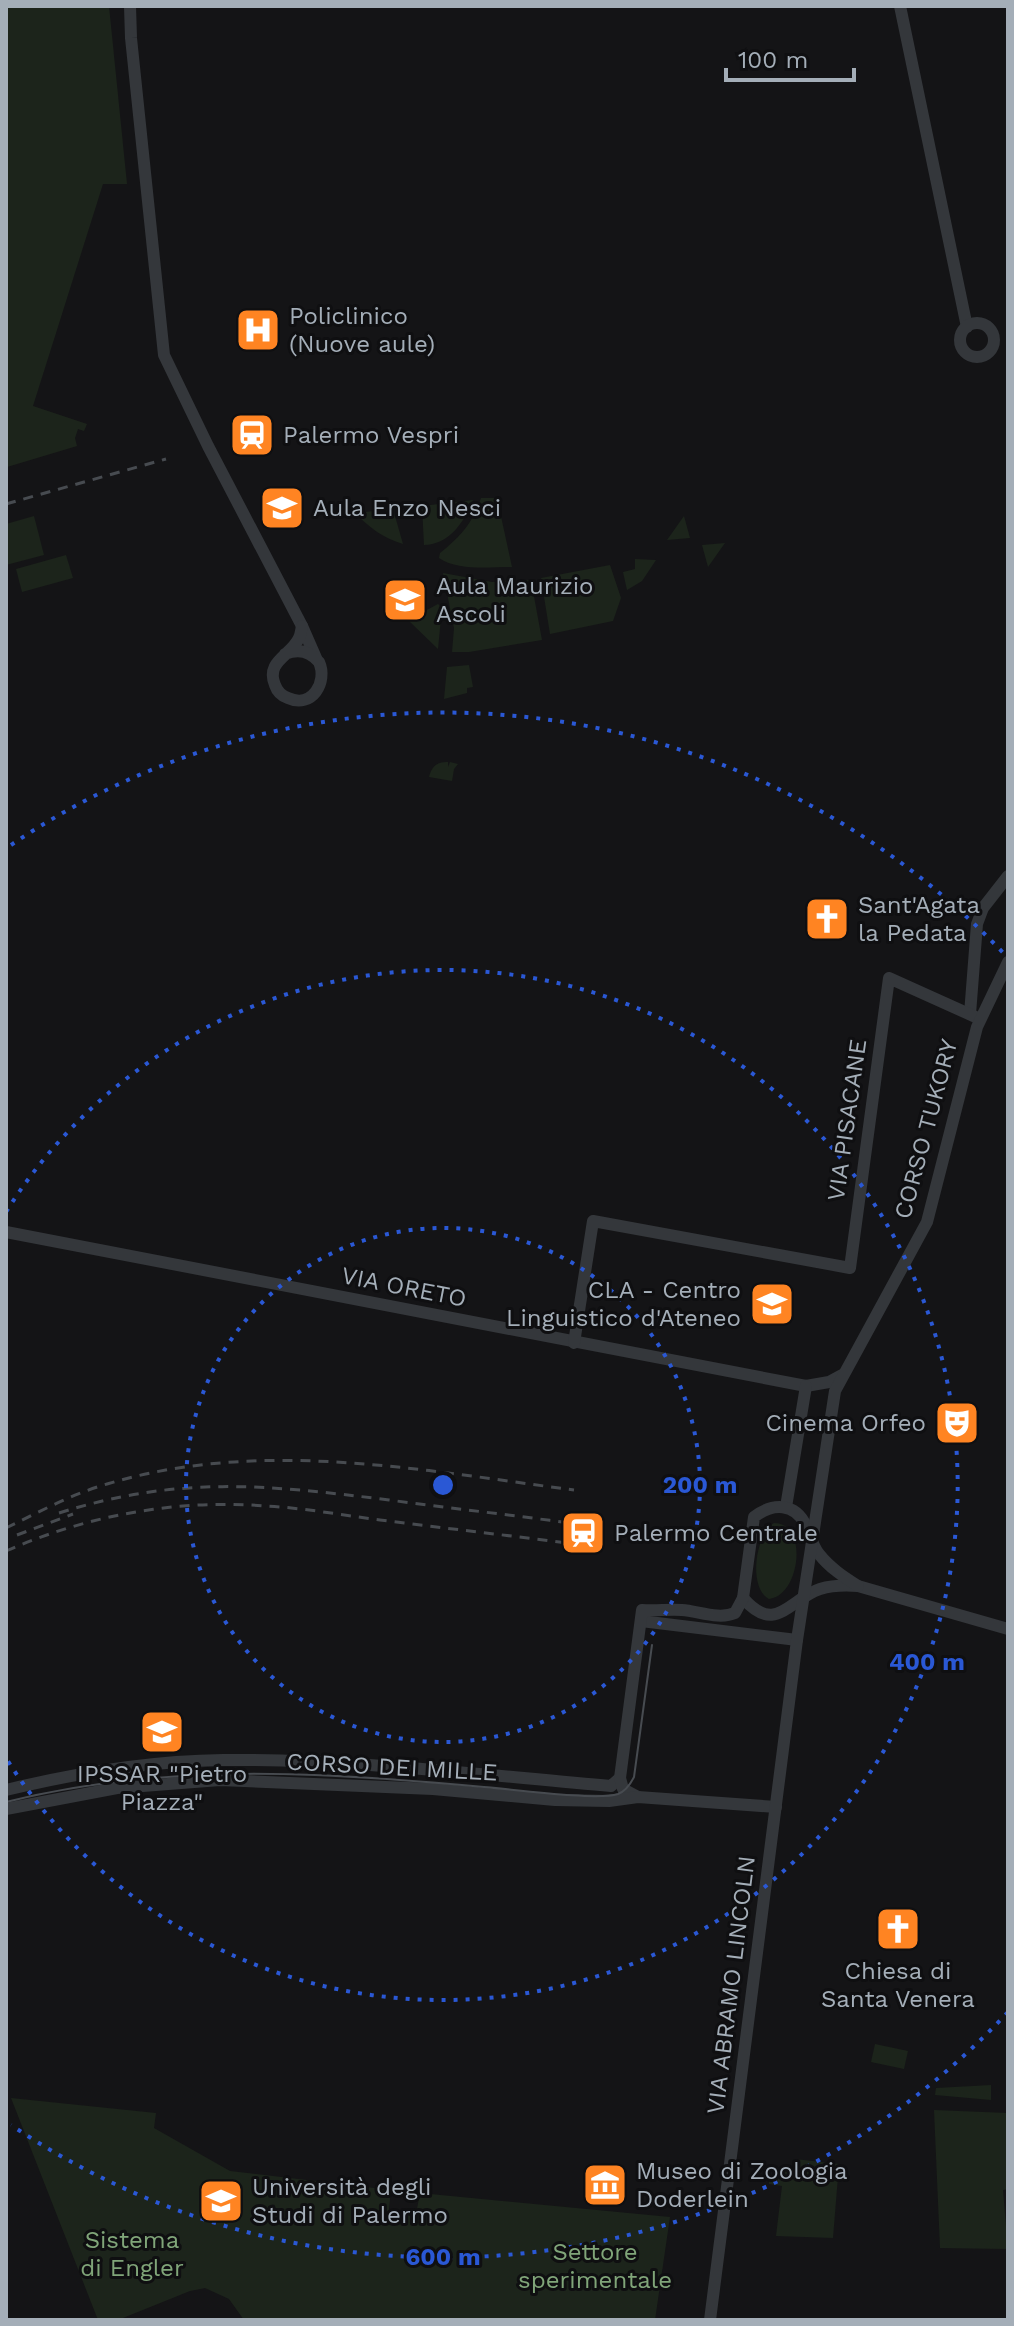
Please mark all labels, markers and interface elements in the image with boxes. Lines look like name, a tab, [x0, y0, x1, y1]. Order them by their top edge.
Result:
scale bar	[726, 32, 854, 82]
text: 100 m	[738, 46, 808, 74]
place label: Policlinico (Nuove aule)	[289, 302, 435, 358]
hospital icon: Policlinico (Nuove aule)	[234, 306, 282, 354]
station icon: Palermo Vespri	[228, 411, 276, 459]
place label: Palermo Vespri	[283, 421, 459, 449]
school or university icon: Aula Enzo Nesci	[258, 484, 306, 532]
place label: Aula Enzo Nesci	[313, 494, 501, 522]
place label: Aula Maurizio Ascoli	[436, 572, 594, 628]
school or university icon: Aula Maurizio Ascoli	[381, 576, 429, 624]
place label: Sant'Agata la Pedata	[858, 891, 980, 947]
church icon: Sant'Agata la Pedata	[803, 895, 851, 943]
street label: CORSO TUKORY	[889, 1036, 964, 1222]
street label: VIA PISACANE	[822, 1037, 872, 1203]
street label: VIA ORETO	[339, 1261, 469, 1313]
place label: CLA - Centro Linguistico d'Ateneo	[506, 1276, 741, 1332]
school or university icon: CLA - Centro Linguistico d'Ateneo	[748, 1280, 796, 1328]
theatre icon: Cinema Orfeo	[933, 1399, 981, 1447]
place label: Cinema Orfeo	[765, 1409, 926, 1437]
centre of rings	[429, 1471, 457, 1499]
text: 200 m	[663, 1471, 737, 1499]
station icon: Palermo Centrale	[559, 1509, 607, 1557]
place label: Palermo Centrale	[614, 1519, 818, 1547]
text: 400 m	[889, 1648, 965, 1676]
school or university icon: IPSSAR "Pietro Piazza"	[138, 1708, 186, 1756]
street label: CORSO DEI MILLE	[286, 1747, 498, 1787]
place label: IPSSAR "Pietro Piazza"	[77, 1760, 247, 1816]
street label: VIA ABRAMO LINCOLN	[701, 1854, 761, 2116]
church icon: Chiesa di Santa Venera	[874, 1905, 922, 1953]
place label: Chiesa di Santa Venera	[821, 1957, 975, 2013]
place label: Museo di Zoologia Doderlein	[636, 2157, 848, 2213]
museum icon: Museo di Zoologia Doderlein	[581, 2161, 629, 2209]
place label: Università degli Studi di Palermo	[252, 2173, 448, 2229]
school or university icon: Università degli Studi di Palermo	[197, 2177, 245, 2225]
park label: Sistema di Engler	[80, 2226, 184, 2282]
park label: Settore sperimentale	[518, 2238, 672, 2294]
text: 600 m	[405, 2243, 481, 2271]

